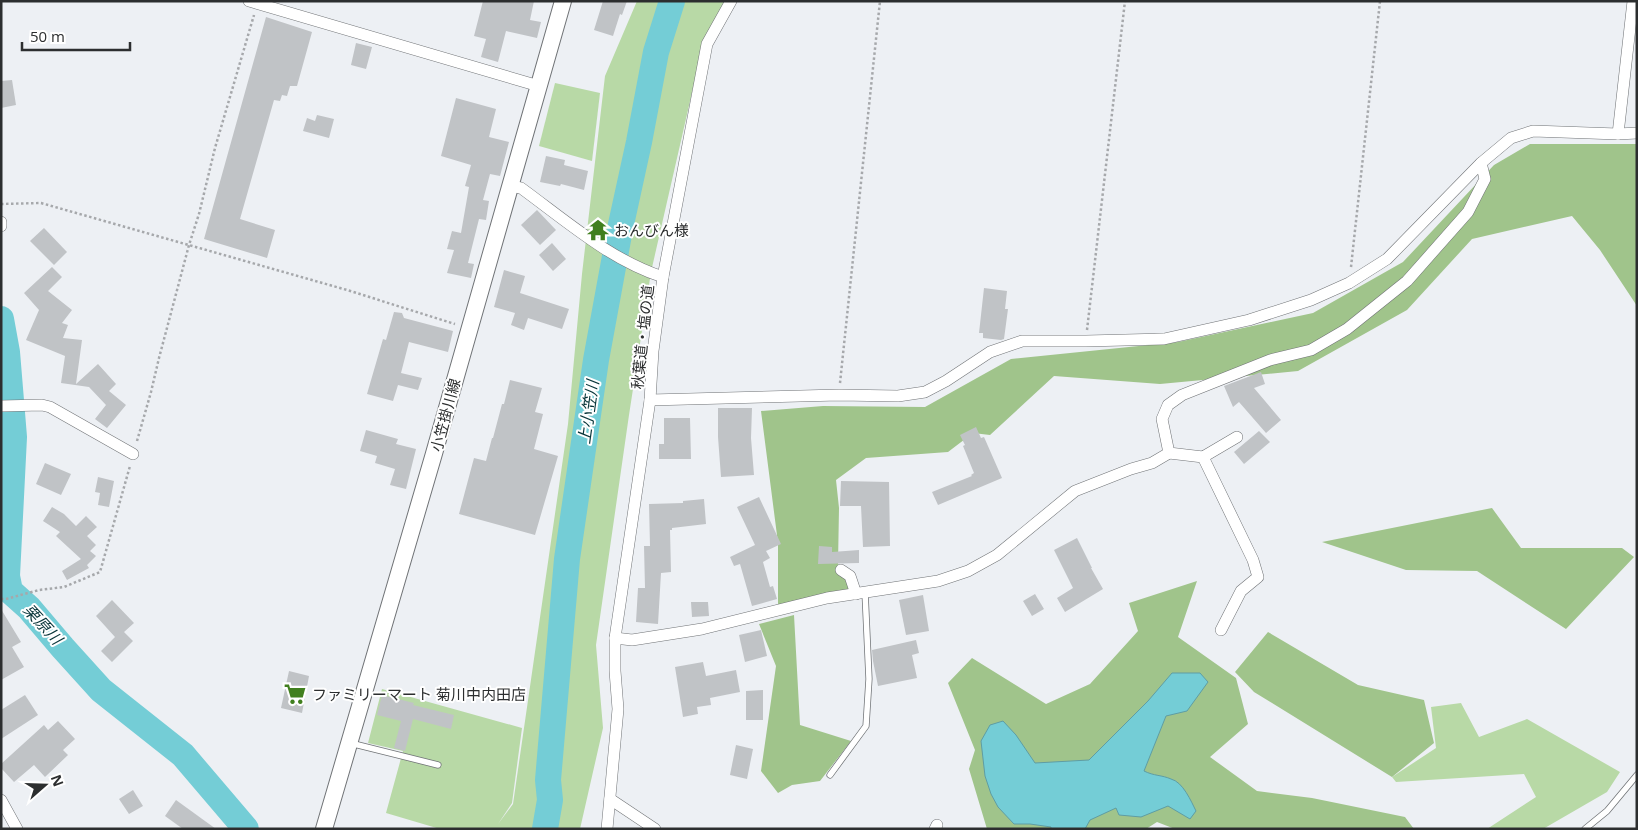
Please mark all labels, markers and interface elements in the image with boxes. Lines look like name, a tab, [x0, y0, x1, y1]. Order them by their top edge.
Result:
scale bar	[22, 20, 130, 52]
text: 50 m	[30, 26, 65, 46]
temple icon: おんびん様	[585, 217, 611, 243]
place label: おんびん様	[614, 220, 689, 240]
street label: 秋葉道・塩の道	[627, 284, 657, 390]
street label: 小笠掛川線	[426, 376, 464, 454]
water label: 上小笠川	[573, 377, 604, 445]
water label: 栗原川	[19, 599, 69, 651]
supermarket icon: ファミリーマート 菊川中内田店	[282, 681, 308, 707]
place label: ファミリーマート 菊川中内田店	[312, 684, 526, 704]
north arrow	[20, 760, 70, 810]
text: N	[47, 772, 69, 789]

